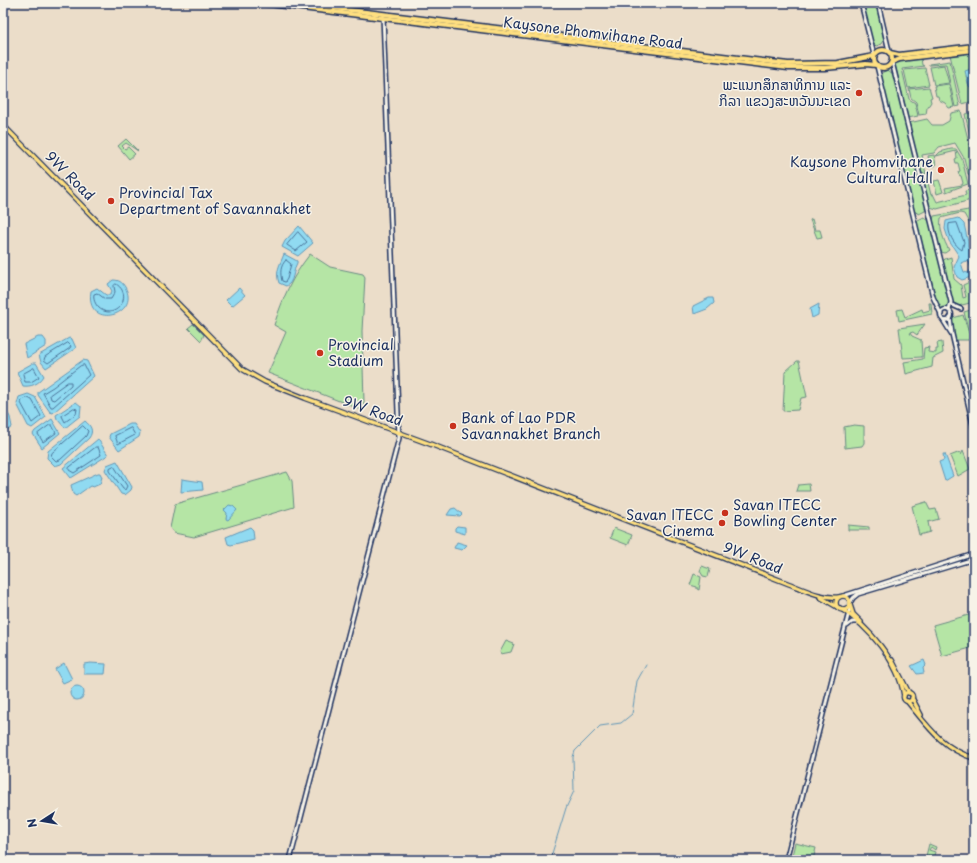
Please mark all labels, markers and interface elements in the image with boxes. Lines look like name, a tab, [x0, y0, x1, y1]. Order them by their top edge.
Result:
street label: Kaysone Phomvihane Road	[502, 11, 684, 54]
place label: ພະແນກສຶກສາທິການ ແລະ ກິລາ ແຂວງສະຫວັນນະເຂດ	[719, 74, 851, 111]
marker: ພະແນກສຶກສາທິການ ແລະ ກິລາ ແຂວງສະຫວັນນະເຂດ	[854, 88, 864, 98]
street label: 9W Road	[41, 146, 100, 205]
place label: Kaysone Phomvihane Cultural Hall	[790, 151, 933, 188]
marker: Kaysone Phomvihane Cultural Hall	[936, 165, 946, 175]
place label: Provincial Tax Department of Savannakhet	[119, 182, 311, 219]
marker: Provincial Tax Department of Savannakhet	[106, 196, 116, 206]
place label: Provincial Stadium	[328, 334, 394, 371]
marker: Provincial Stadium	[315, 348, 325, 358]
street label: 9W Road	[340, 390, 406, 431]
place label: Bank of Lao PDR Savannakhet Branch	[461, 407, 601, 444]
marker: Bank of Lao PDR Savannakhet Branch	[448, 421, 458, 431]
place label: Savan ITECC Bowling Center	[733, 494, 837, 531]
place label: Savan ITECC Cinema	[626, 504, 714, 541]
marker: Savan ITECC Bowling Center	[720, 508, 730, 518]
marker: Savan ITECC Cinema	[717, 518, 727, 528]
street label: 9W Road	[720, 536, 786, 579]
north arrow	[22, 801, 62, 841]
text: N	[22, 817, 41, 829]

